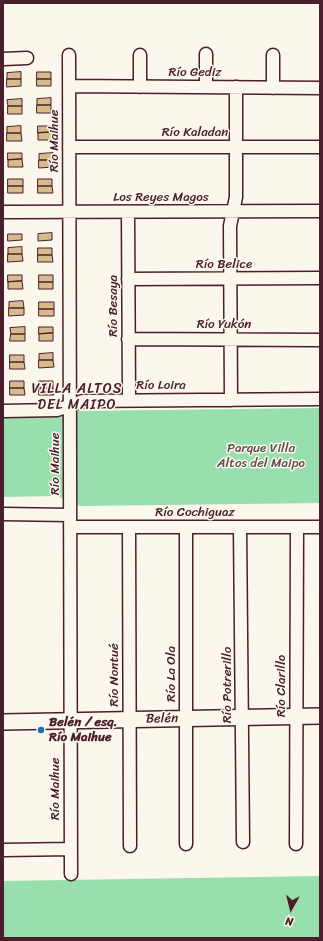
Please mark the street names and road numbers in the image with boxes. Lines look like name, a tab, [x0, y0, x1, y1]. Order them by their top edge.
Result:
street label: Río Gediz	[169, 65, 221, 81]
street label: Río Maihue	[47, 110, 63, 172]
street label: Río Kaladan	[162, 125, 228, 141]
street label: Los Reyes Magos	[113, 190, 209, 206]
street label: Río Belice	[196, 257, 252, 273]
street label: Río Besaya	[106, 275, 122, 337]
street label: Río Yukón	[197, 317, 251, 333]
street label: Río Loira	[136, 378, 186, 394]
street label: Río Maihue	[48, 433, 64, 495]
street label: Río Cochiguaz	[155, 505, 235, 521]
street label: Río Nontué	[107, 643, 123, 707]
street label: Río La Ola	[164, 646, 180, 702]
street label: Río Potrerillo	[220, 647, 236, 723]
street label: Río Clarillo	[274, 655, 290, 717]
street label: Belén	[146, 711, 178, 727]
street label: Río Maihue	[48, 758, 64, 820]

